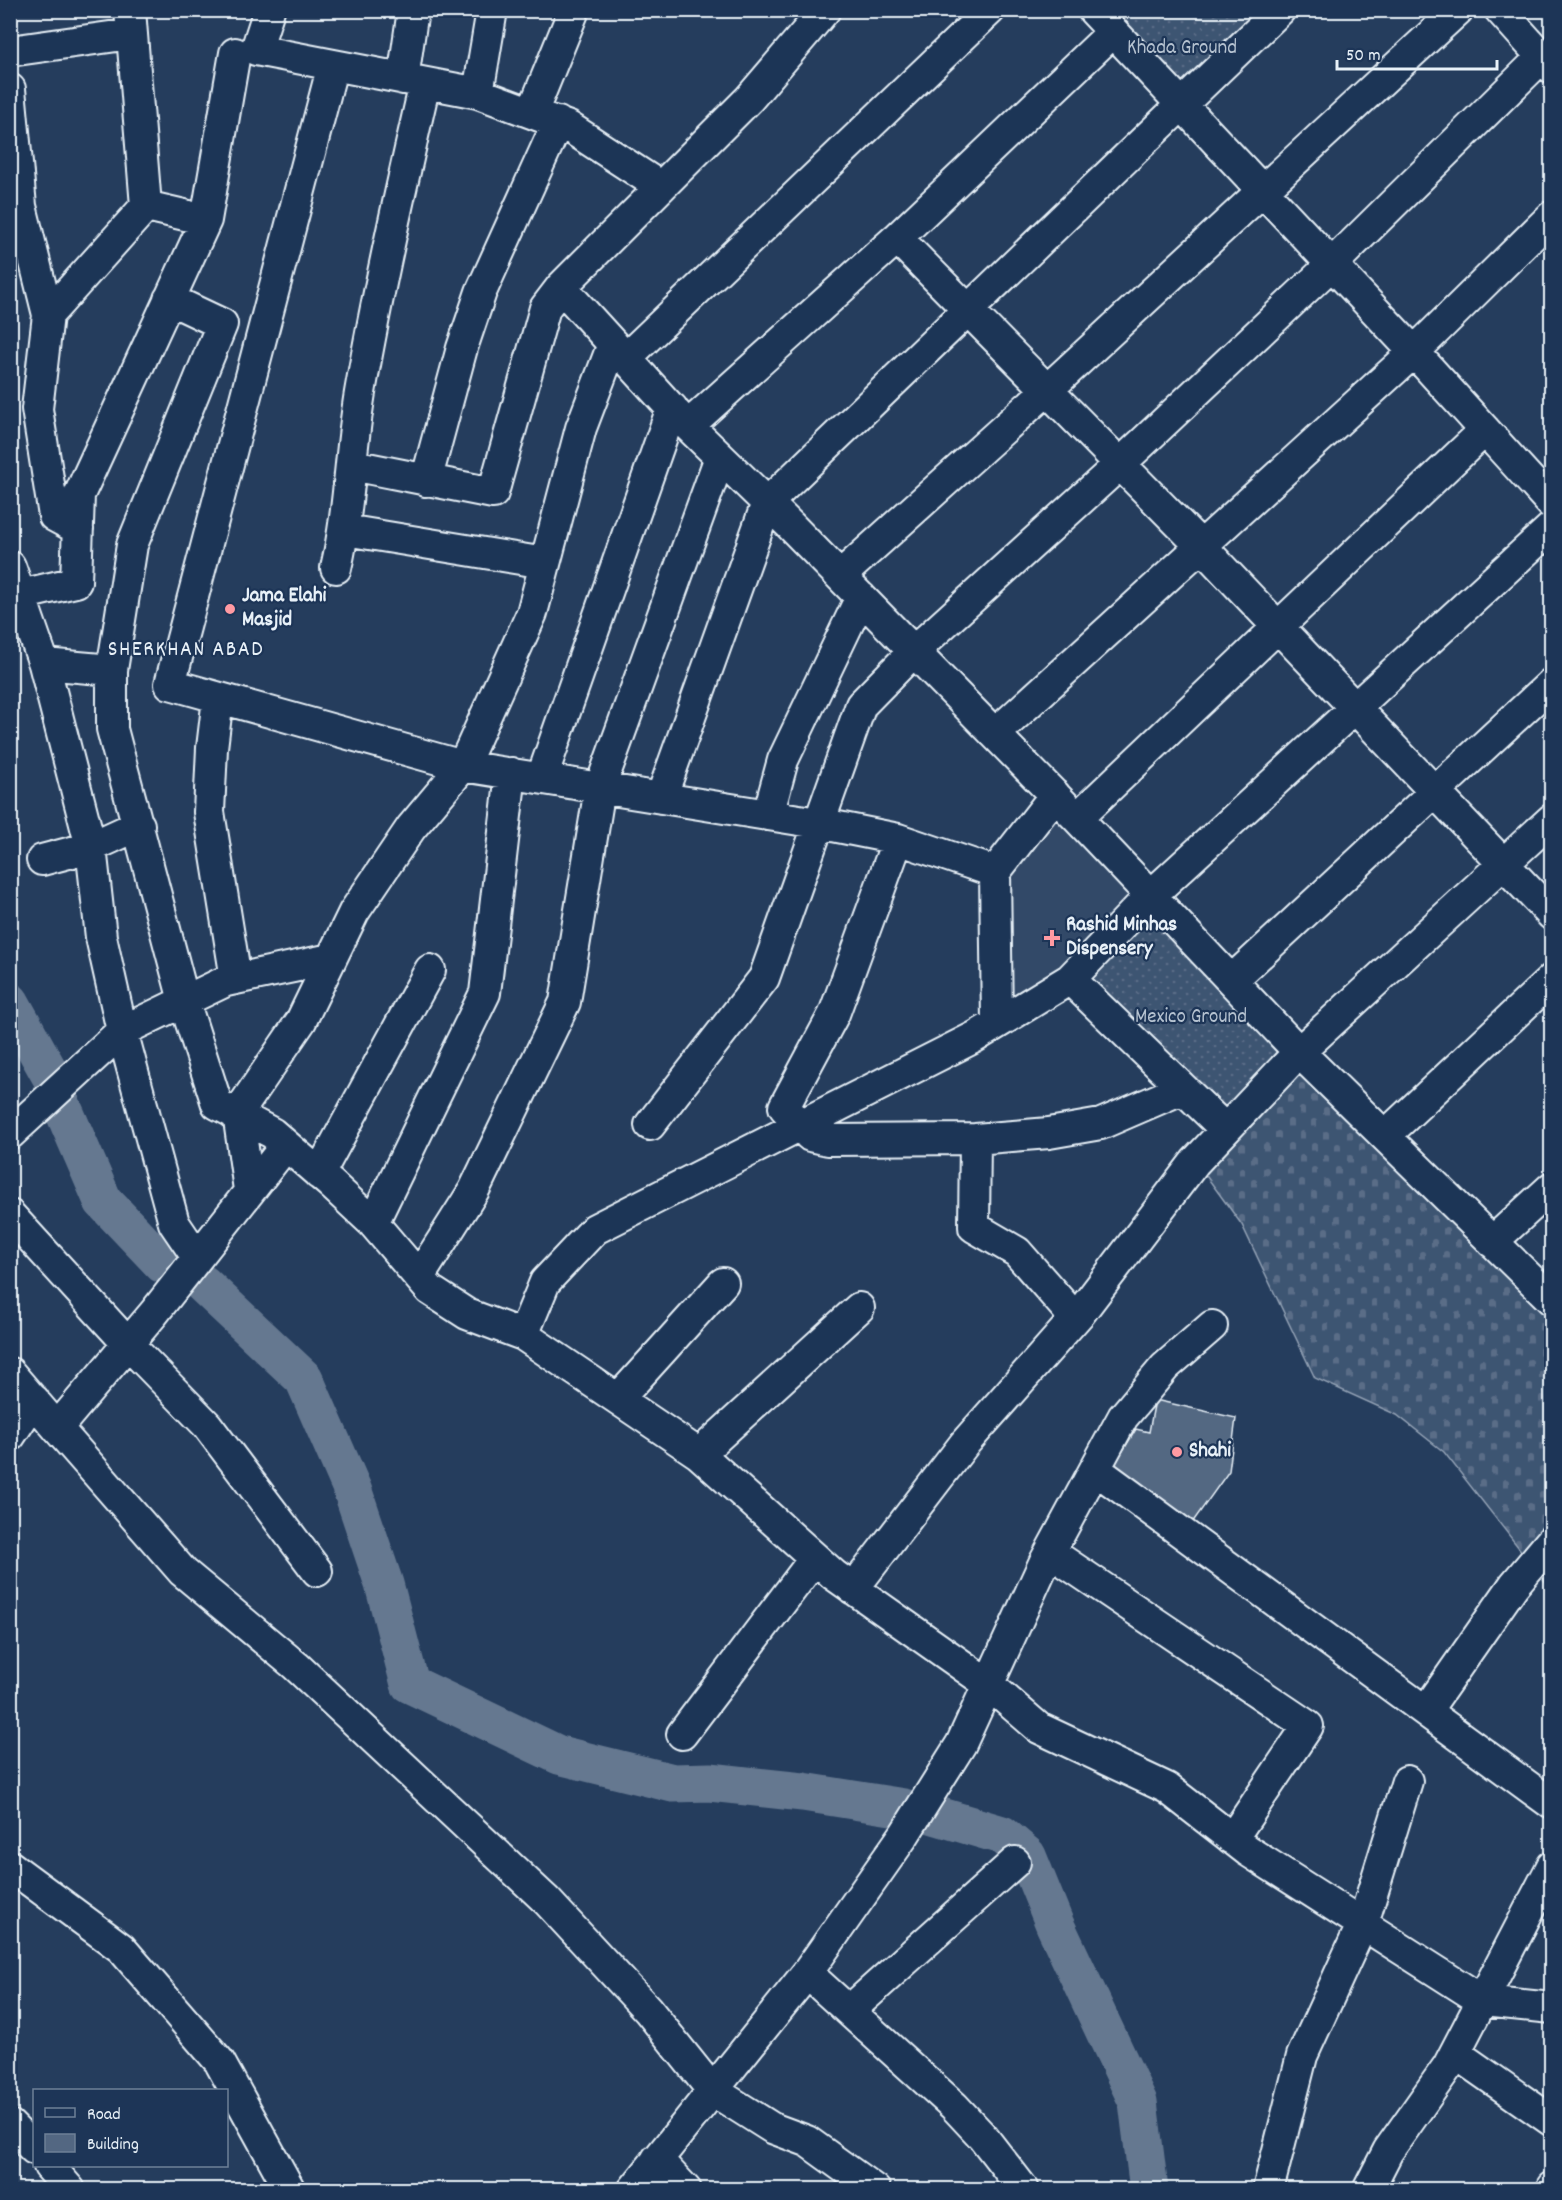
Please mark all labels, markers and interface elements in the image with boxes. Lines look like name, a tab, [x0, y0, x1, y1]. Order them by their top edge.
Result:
scale bar	[1337, 33, 1498, 71]
park label: Khada Ground	[1127, 34, 1237, 64]
text: 50 m	[1346, 44, 1381, 69]
place label: Jama Elahi Masjid	[242, 582, 327, 636]
marker: Jama Elahi Masjid	[223, 602, 237, 616]
district label: SHERKHAN ABAD	[108, 635, 264, 666]
place label: Rashid Minhas Dispensery	[1066, 911, 1177, 965]
marker: Rashid Minhas Dispensery	[1043, 929, 1061, 947]
park label: Mexico Ground	[1135, 1003, 1247, 1033]
place label: Shahi	[1189, 1437, 1231, 1467]
marker: Shahi	[1170, 1445, 1184, 1459]
legend	[33, 2089, 228, 2167]
text: Road	[87, 2103, 121, 2128]
text: Building	[87, 2133, 139, 2158]

